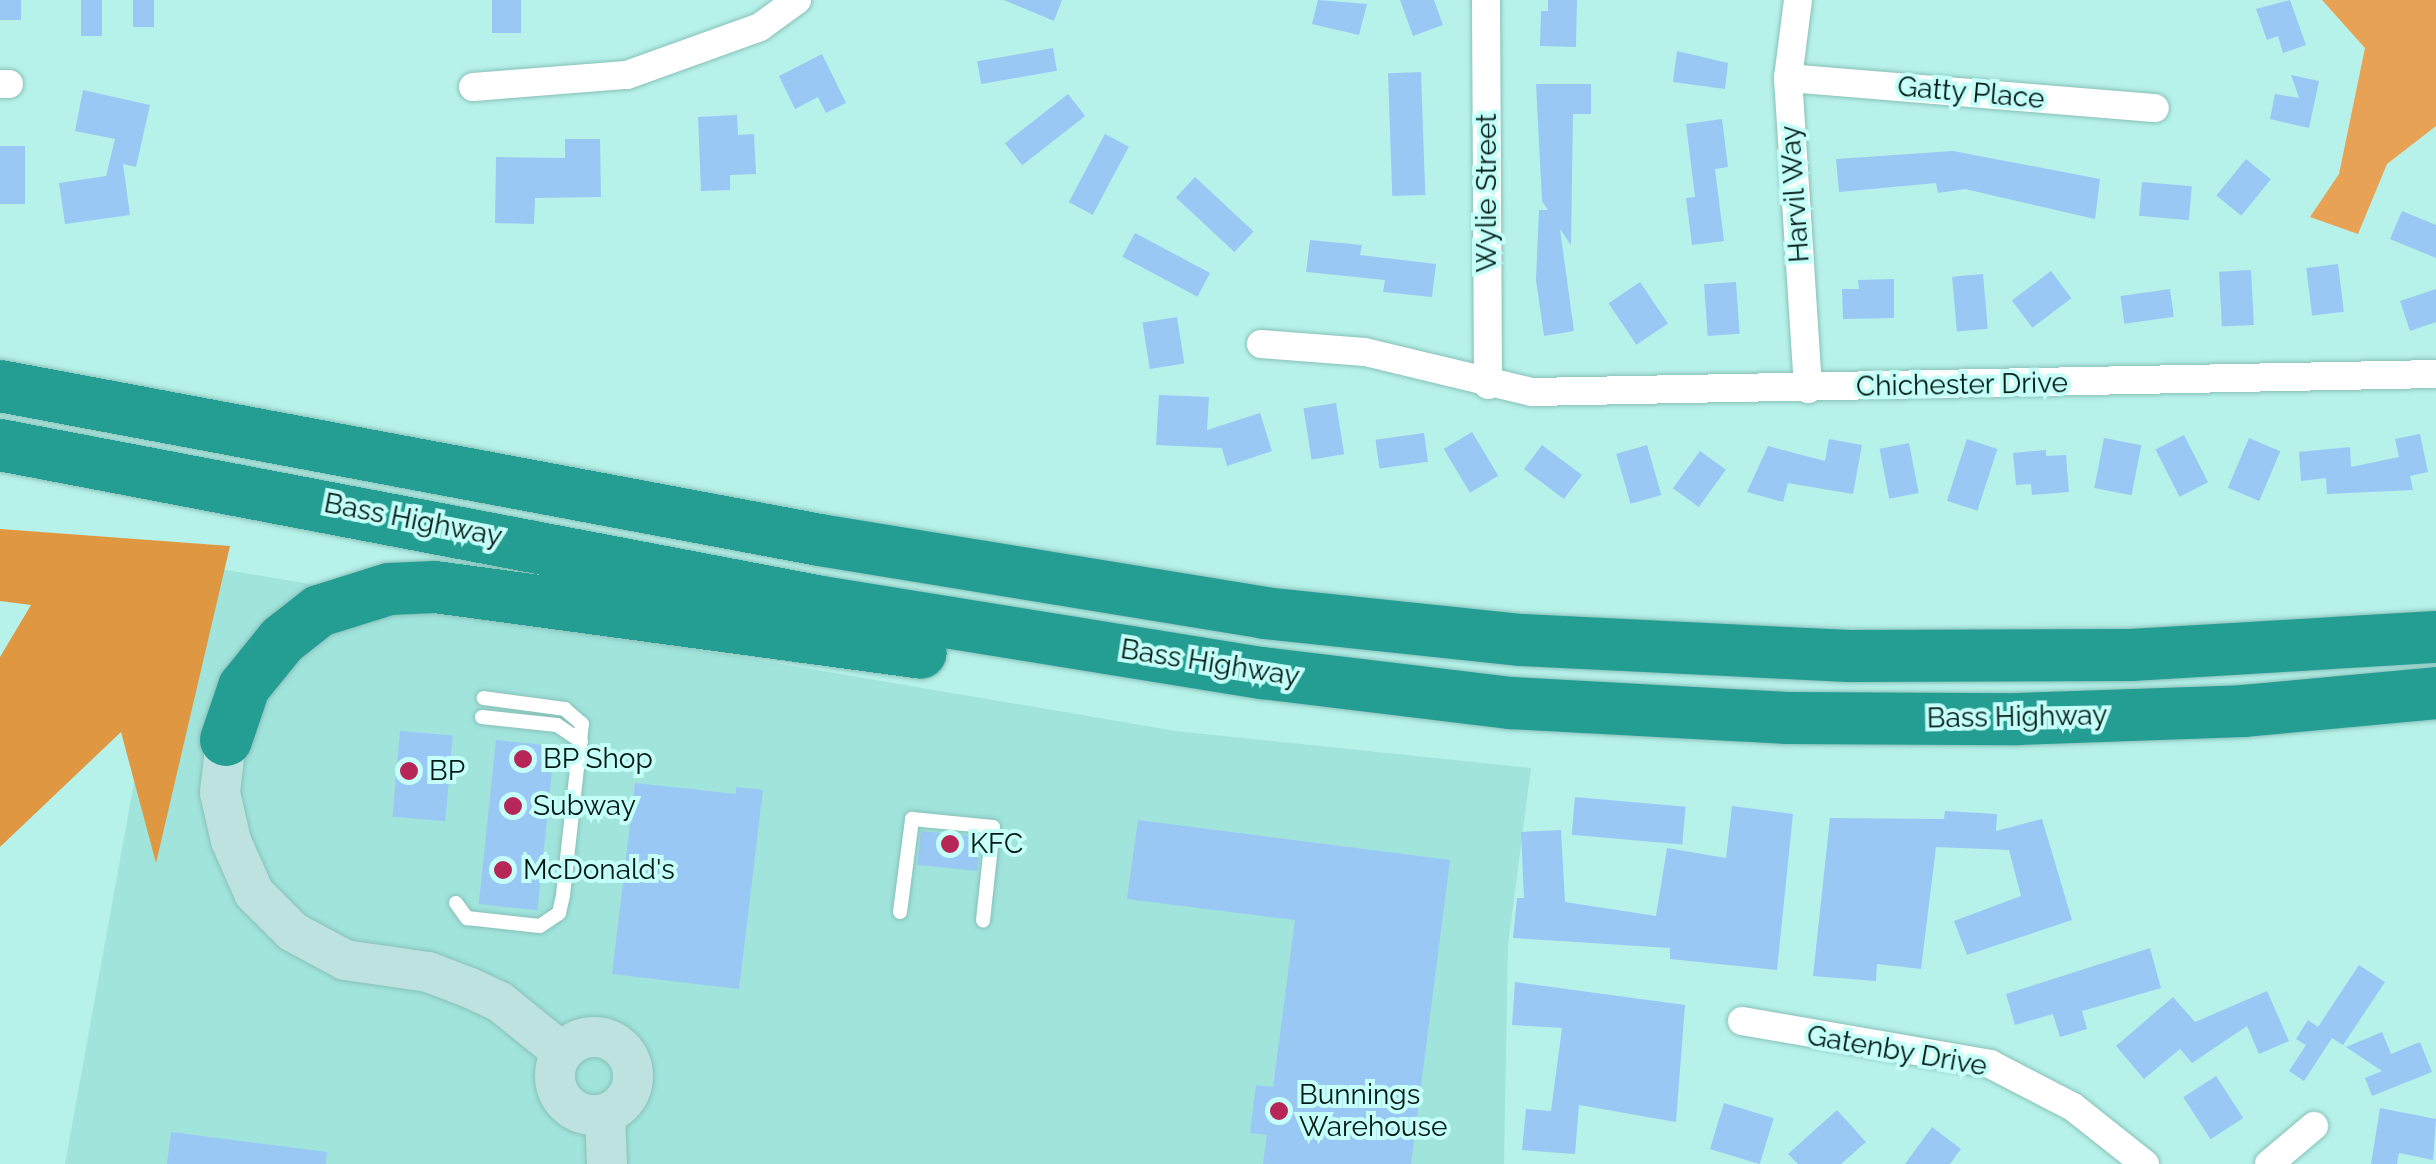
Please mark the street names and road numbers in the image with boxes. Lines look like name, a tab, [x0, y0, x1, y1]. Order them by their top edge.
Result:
street label: Gatty Place	[1896, 70, 2046, 116]
street label: Wylie Street	[1470, 113, 1504, 273]
street label: Harvil Way	[1773, 123, 1817, 265]
street label: Chichester Drive	[1855, 366, 2069, 404]
street label: Bass Highway	[321, 486, 505, 554]
street label: Bass Highway	[1118, 632, 1302, 694]
street label: Bass Highway	[1926, 699, 2108, 735]
street label: Gatenby Drive	[1804, 1019, 1990, 1083]

